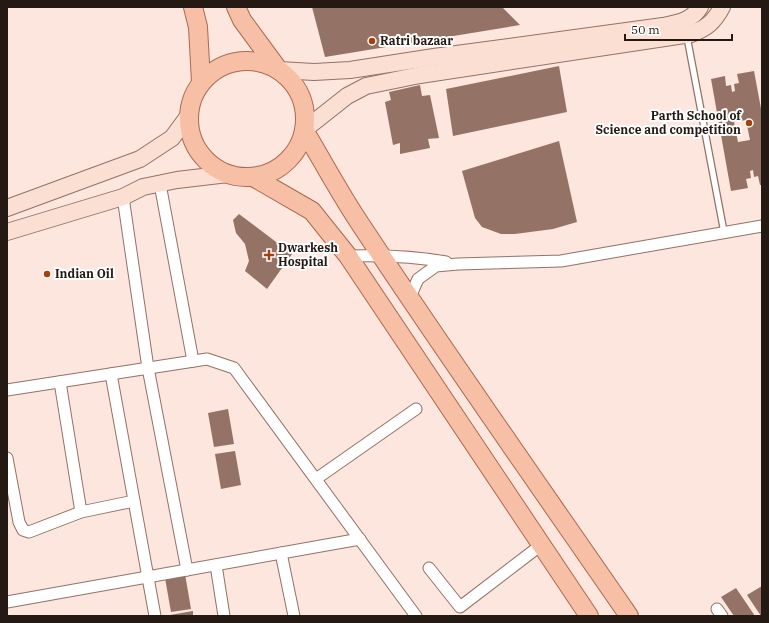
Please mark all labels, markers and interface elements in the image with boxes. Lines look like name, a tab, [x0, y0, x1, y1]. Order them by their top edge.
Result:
scale bar	[625, 16, 732, 42]
text: 50 m	[631, 22, 660, 37]
place label: Ratri bazaar	[380, 33, 453, 48]
marker: Ratri bazaar	[367, 36, 377, 46]
place label: Parth School of Science and competition	[596, 108, 742, 137]
marker: Parth School of Science and competition	[744, 118, 754, 128]
place label: Dwarkesh Hospital	[278, 240, 338, 269]
marker: Dwarkesh Hospital	[263, 249, 275, 261]
place label: Indian Oil	[55, 266, 114, 281]
marker: Indian Oil	[42, 269, 52, 279]

